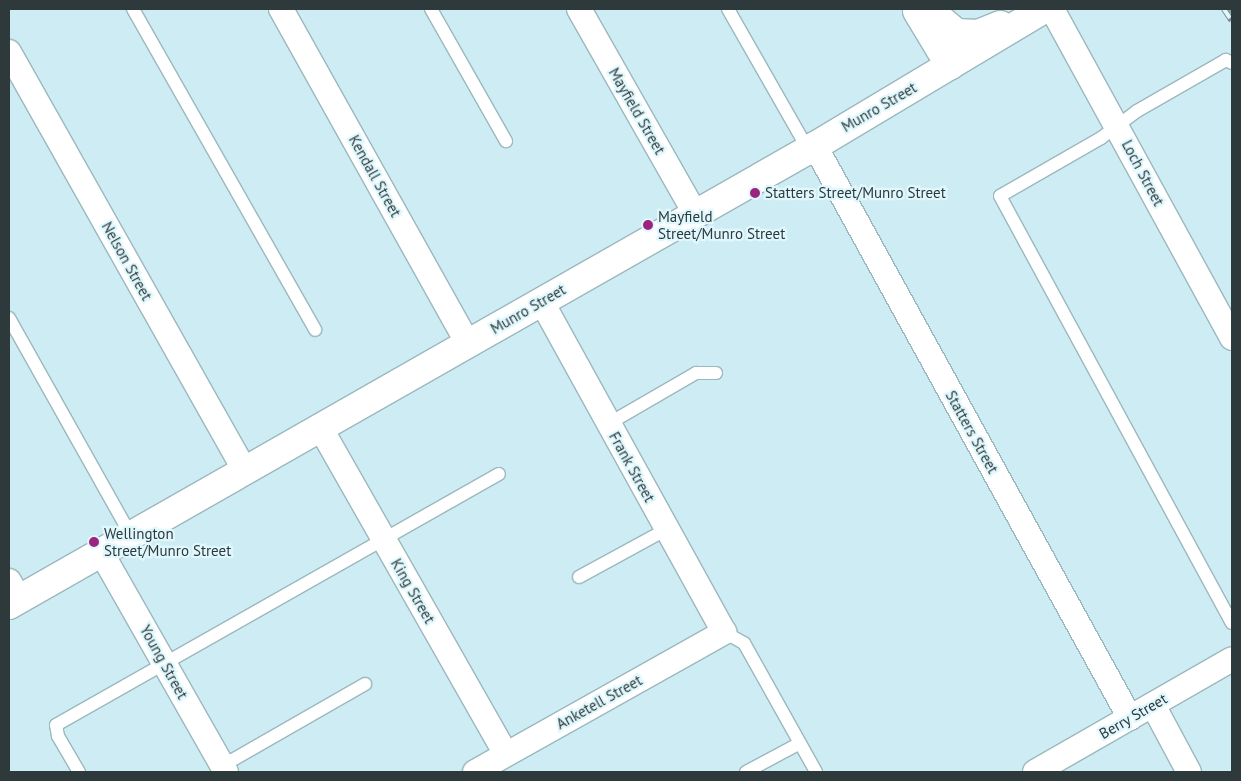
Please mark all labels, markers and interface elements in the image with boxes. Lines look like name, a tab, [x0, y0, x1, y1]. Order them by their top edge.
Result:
street label: Mayfield Street	[605, 65, 669, 157]
street label: Munro Street	[838, 78, 920, 136]
street label: Kendall Street	[345, 132, 405, 220]
street label: Loch Street	[1118, 137, 1168, 209]
place label: Statters Street/Munro Street	[765, 184, 946, 202]
marker: Statters Street/Munro Street	[749, 187, 761, 199]
place label: Mayfield Street/Munro Street	[658, 207, 785, 242]
street label: Nelson Street	[98, 219, 156, 303]
marker: Mayfield Street/Munro Street	[642, 219, 654, 231]
street label: Munro Street	[487, 280, 569, 338]
street label: Statters Street	[942, 387, 1002, 477]
street label: Frank Street	[605, 429, 659, 505]
place label: Wellington Street/Munro Street	[104, 524, 231, 559]
marker: Wellington Street/Munro Street	[88, 536, 100, 548]
street label: King Street	[387, 555, 439, 627]
street label: Young Street	[136, 622, 192, 702]
street label: Anketell Street	[553, 671, 645, 733]
street label: Berry Street	[1096, 689, 1170, 743]

